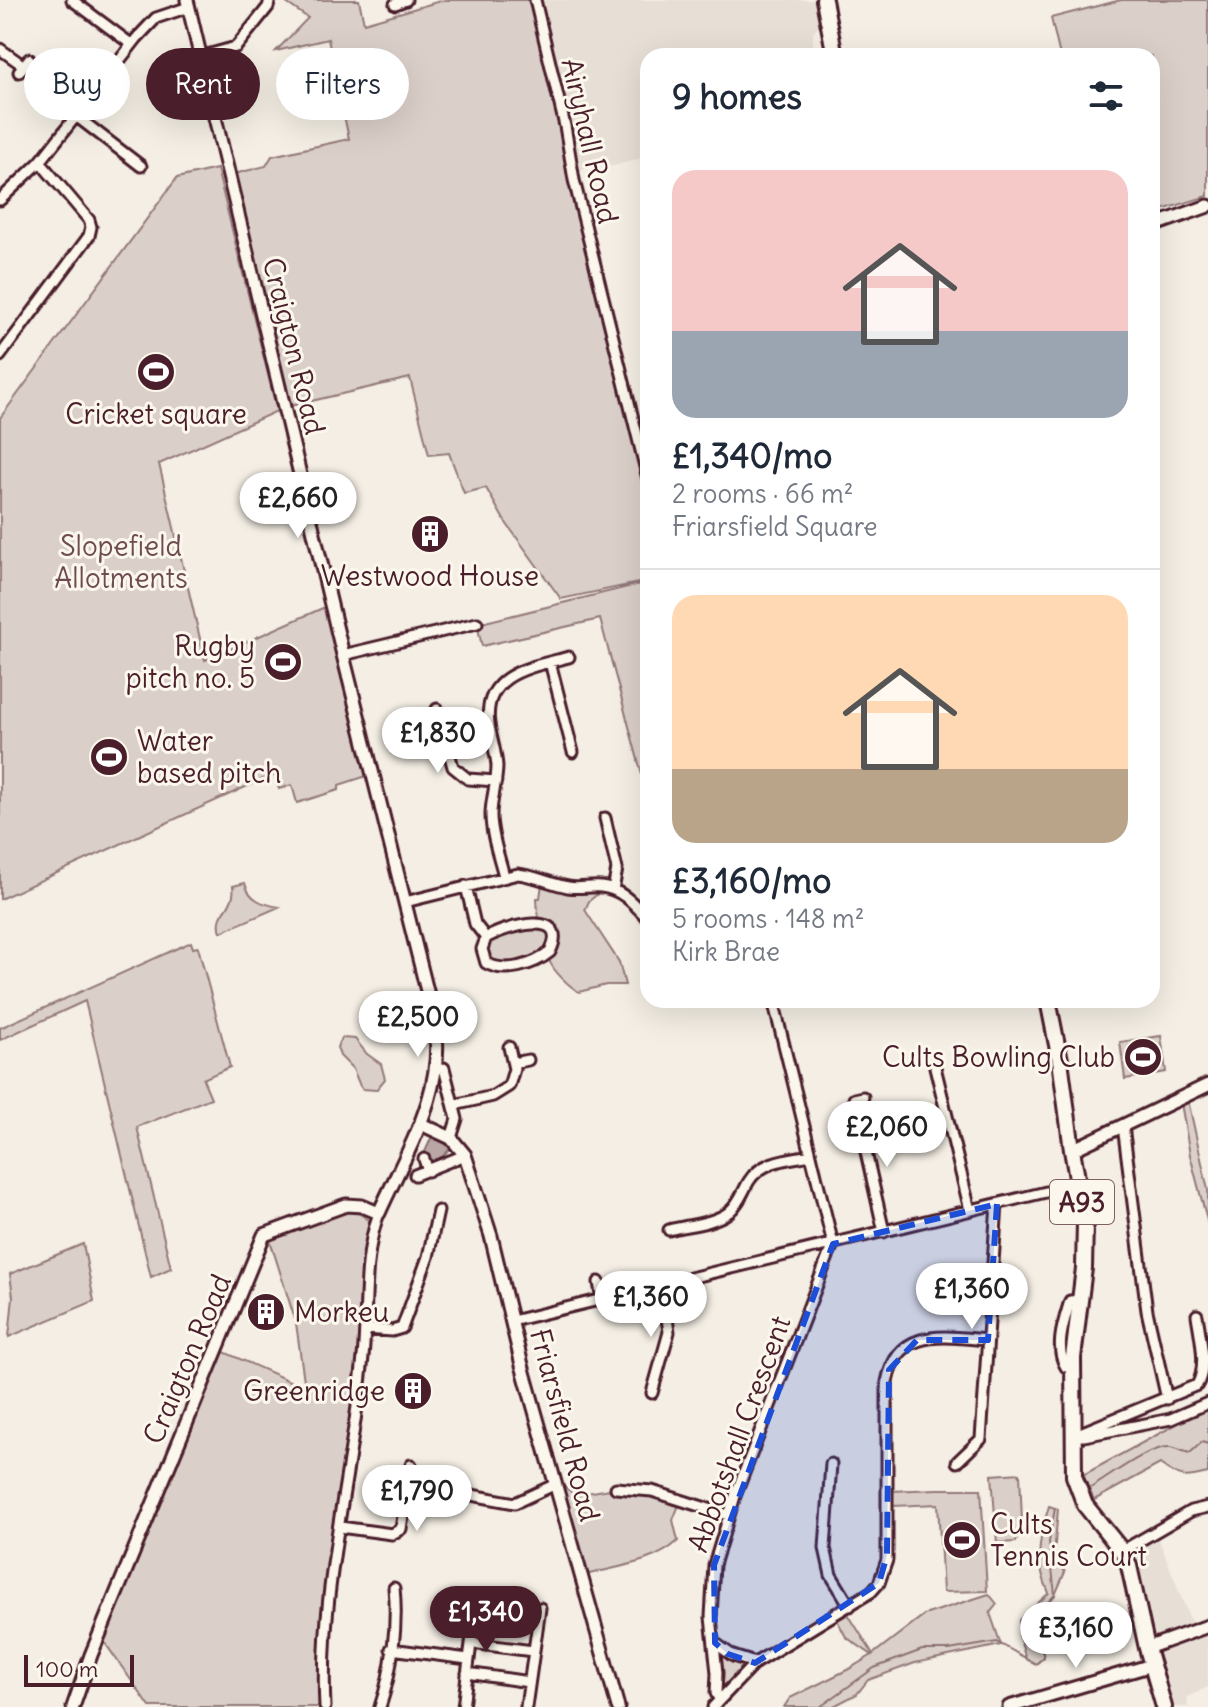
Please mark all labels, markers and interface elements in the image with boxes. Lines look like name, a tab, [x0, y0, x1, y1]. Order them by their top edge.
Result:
chip: Buy	[24, 48, 130, 120]
chip: Rent	[146, 48, 260, 120]
chip: Filters	[276, 48, 409, 120]
street label: Airyhall Road	[553, 55, 627, 227]
icon: filters	[1084, 74, 1128, 118]
text: 9 homes	[672, 75, 802, 118]
icon: home	[828, 222, 972, 366]
street label: Craigton Road	[255, 254, 333, 438]
sports icon: Cricket square	[135, 351, 177, 393]
place label: Cricket square	[65, 396, 247, 432]
text: £1,340/mo	[672, 434, 832, 477]
pin: £2,660	[233, 472, 363, 540]
text: 2 rooms · 66 m²	[672, 477, 854, 510]
text: £2,660	[258, 481, 338, 514]
text: Friarsfield Square	[672, 510, 878, 543]
building icon: Westwood House	[409, 513, 451, 555]
park label: Slopefield Allotments	[54, 528, 188, 596]
place label: Westwood House	[321, 558, 539, 594]
place label: Rugby pitch no. 5	[126, 628, 255, 696]
sports icon: Rugby pitch no. 5	[262, 641, 304, 683]
icon: home	[828, 647, 972, 791]
pin: £1,830	[373, 707, 503, 775]
text: £1,830	[400, 716, 476, 749]
place label: Water based pitch	[137, 723, 281, 791]
sports icon: Water based pitch	[88, 736, 130, 778]
text: £3,160/mo	[672, 859, 831, 902]
text: 5 rooms · 148 m²	[672, 902, 865, 935]
text: Kirk Brae	[672, 935, 780, 968]
pin: £2,500	[353, 991, 483, 1059]
text: £2,500	[377, 1000, 459, 1033]
sports icon: Cults Bowling Club	[1122, 1036, 1164, 1078]
place label: Cults Bowling Club	[882, 1039, 1115, 1075]
pin: £2,060	[822, 1101, 952, 1169]
text: £2,060	[846, 1110, 928, 1143]
road number: A93	[1050, 1180, 1114, 1224]
pin: £1,360	[907, 1263, 1037, 1331]
street label: Craigton Road	[135, 1269, 239, 1449]
pin: £1,360	[586, 1271, 716, 1339]
text: £1,360	[934, 1272, 1010, 1305]
text: £1,360	[613, 1280, 689, 1313]
building icon: Morkeu	[245, 1291, 287, 1333]
place label: Morkeu	[294, 1294, 389, 1330]
street label: Abbotshall Crescent	[680, 1311, 798, 1557]
street label: Friarsfield Road	[522, 1325, 608, 1525]
building icon: Greenridge	[392, 1370, 434, 1412]
place label: Greenridge	[243, 1373, 385, 1409]
pin: £1,790	[352, 1465, 482, 1533]
text: £1,790	[380, 1474, 454, 1507]
place label: Cults Tennis Court	[990, 1506, 1147, 1574]
sports icon: Cults Tennis Court	[941, 1519, 983, 1561]
pin: £1,340	[421, 1586, 551, 1654]
text: £1,340	[448, 1595, 524, 1628]
pin: £3,160	[1011, 1602, 1141, 1670]
text: £3,160	[1038, 1611, 1114, 1644]
scale bar	[24, 1651, 134, 1687]
text: 100 m	[36, 1655, 98, 1683]

